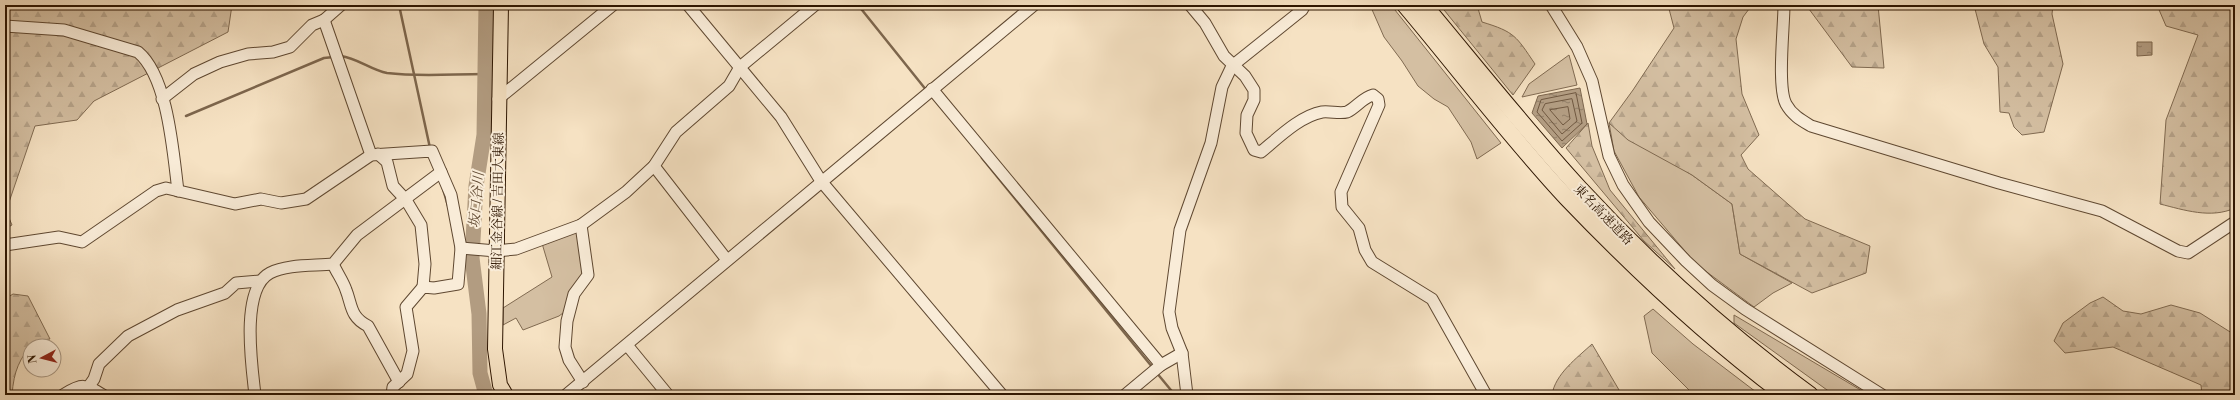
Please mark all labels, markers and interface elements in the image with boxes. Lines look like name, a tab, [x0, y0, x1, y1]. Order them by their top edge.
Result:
street label: 細江金谷線 / 吉田大東線	[489, 132, 507, 270]
water label: 坂口谷川	[466, 169, 489, 229]
street label: 東名高速道路	[1570, 181, 1636, 248]
north arrow	[22, 338, 62, 378]
text: N	[26, 354, 41, 364]

